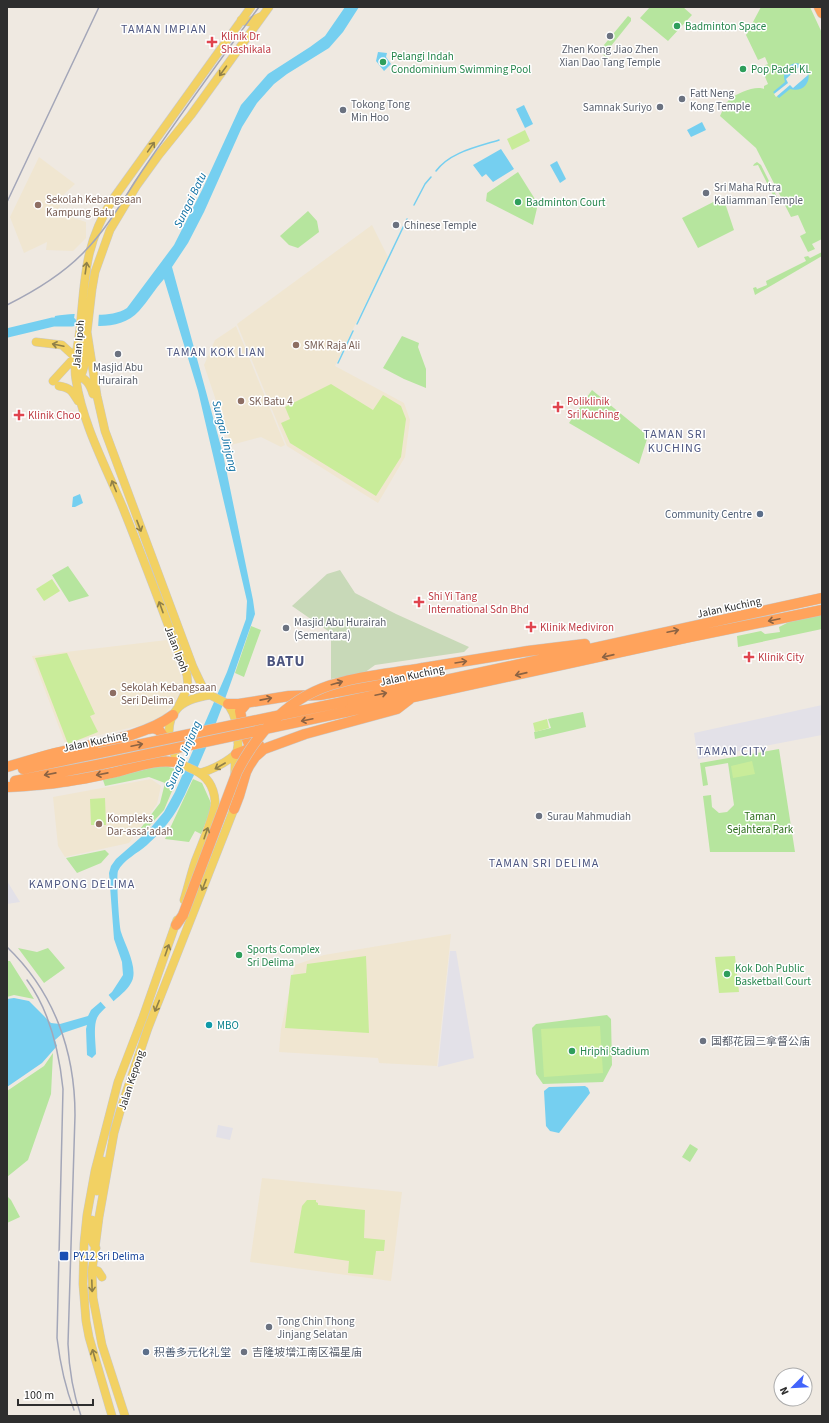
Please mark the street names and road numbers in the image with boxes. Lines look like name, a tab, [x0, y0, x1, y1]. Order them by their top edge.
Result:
street label: Jalan Ipoh	[69, 319, 88, 369]
street label: Jalan Kuching	[696, 593, 763, 622]
street label: Jalan Ipoh	[161, 624, 192, 674]
street label: Jalan Kuching	[379, 661, 446, 690]
street label: Jalan Kuching	[62, 727, 129, 756]
street label: Jalan Kepong	[115, 1048, 148, 1112]

